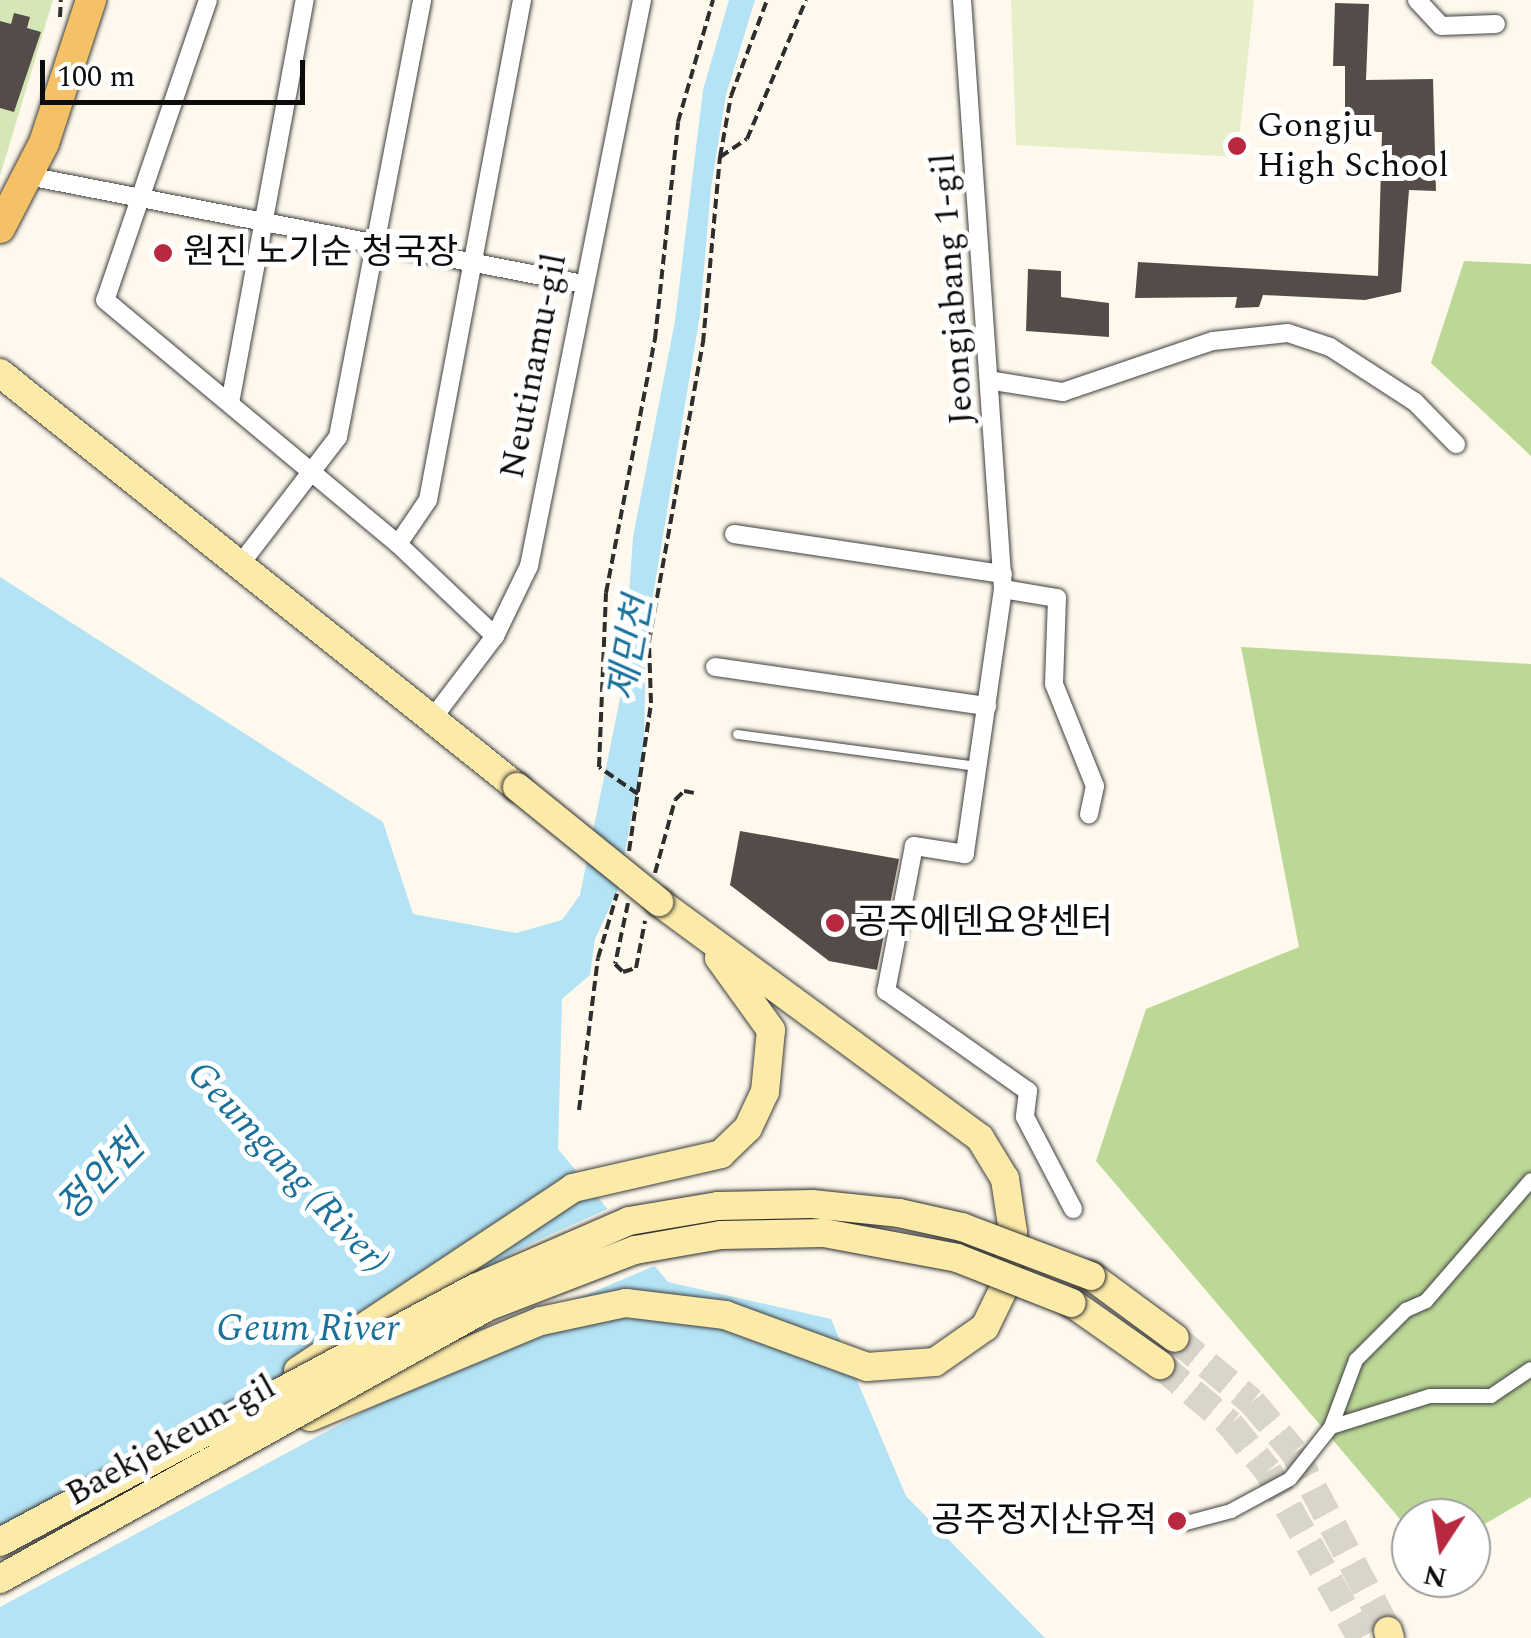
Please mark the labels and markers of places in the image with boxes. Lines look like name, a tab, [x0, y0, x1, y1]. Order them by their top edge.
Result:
place label: Gongju High School	[1257, 105, 1449, 187]
marker: Gongju High School	[1226, 135, 1248, 157]
place label: 원진 노기순 청국장	[183, 232, 458, 274]
marker: 원진 노기순 청국장	[152, 242, 174, 264]
place label: 공주에덴요양센터	[855, 902, 1113, 944]
marker: 공주에덴요양센터	[824, 912, 846, 934]
place label: 공주정지산유적	[932, 1500, 1157, 1542]
marker: 공주정지산유적	[1166, 1510, 1188, 1532]

